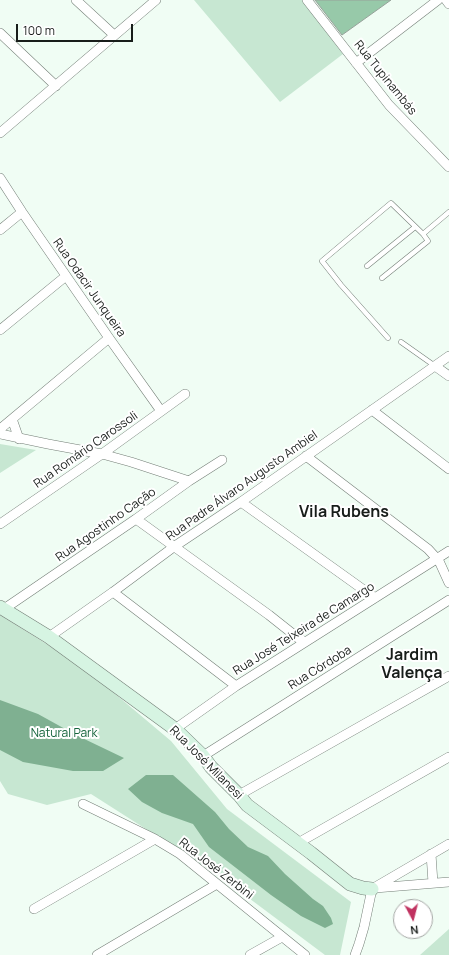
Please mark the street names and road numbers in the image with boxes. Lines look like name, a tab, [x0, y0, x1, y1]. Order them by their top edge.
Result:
street label: Rua Tupinambás	[351, 38, 419, 118]
street label: Rua Odacir Junqueira	[50, 236, 128, 340]
street label: Rua Romário Carossoli	[31, 409, 141, 491]
street label: Rua Padre Álvaro Augusto Ambiel	[164, 428, 320, 544]
street label: Rua Agostinho Cação	[53, 485, 159, 565]
street label: Rua José Teixeira de Camargo	[231, 579, 377, 679]
street label: Rua Córdoba	[286, 643, 354, 693]
street label: Rua José Milanesi	[166, 723, 246, 803]
street label: Rua José Zerbini	[176, 835, 256, 903]

